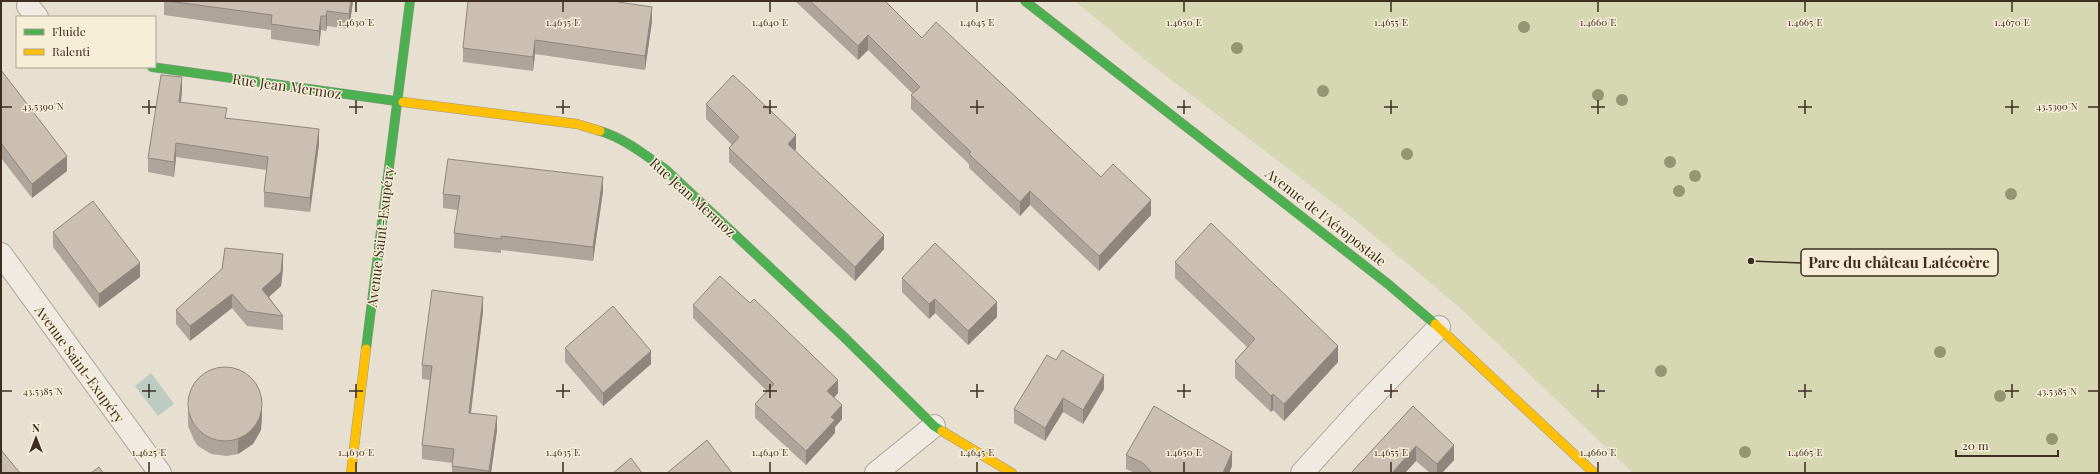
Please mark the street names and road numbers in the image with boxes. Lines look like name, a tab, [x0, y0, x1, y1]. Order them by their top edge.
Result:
street label: Rue Jean Mermoz	[231, 69, 343, 103]
street label: Rue Jean Mermoz	[646, 153, 740, 241]
street label: Avenue de l'Aéropostale	[1261, 163, 1390, 270]
street label: Avenue Saint-Exupéry	[362, 166, 398, 309]
street label: Avenue Saint-Exupéry	[30, 301, 129, 427]

